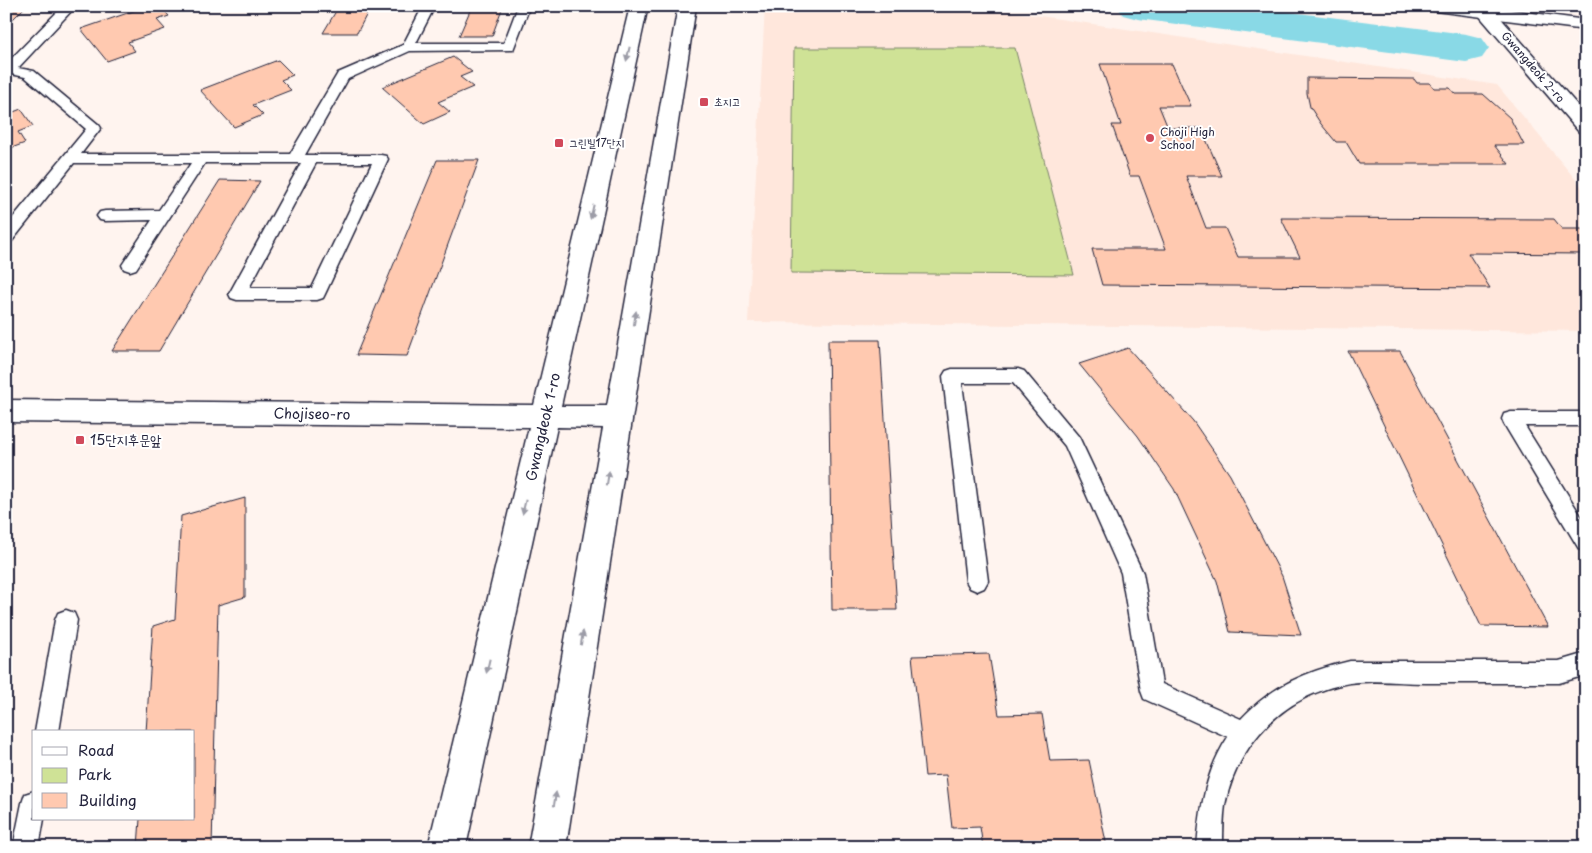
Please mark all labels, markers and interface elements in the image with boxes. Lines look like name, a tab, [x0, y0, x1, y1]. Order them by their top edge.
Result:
street label: Gwangdeok 2-ro	[1498, 27, 1569, 106]
one-way arrow	[624, 46, 632, 61]
place label: 초지고	[714, 93, 741, 110]
marker: 초지고	[698, 96, 710, 108]
place label: Choji High School	[1160, 123, 1215, 153]
marker: Choji High School	[1144, 132, 1156, 144]
place label: 그린빌17단지	[569, 134, 624, 151]
marker: 그린빌17단지	[553, 137, 565, 149]
one-way arrow	[588, 205, 596, 220]
one-way arrow	[631, 309, 639, 325]
street label: Gwangdeok 1-ro	[520, 370, 565, 483]
street label: Chojiseo-ro	[273, 402, 351, 425]
place label: 15단지후문앞	[90, 429, 162, 450]
marker: 15단지후문앞	[74, 434, 86, 446]
one-way arrow	[605, 470, 613, 486]
one-way arrow	[520, 500, 528, 515]
one-way arrow	[578, 630, 586, 646]
one-way arrow	[484, 658, 492, 673]
legend	[32, 730, 195, 820]
text: Road	[78, 738, 114, 761]
text: Park	[78, 762, 112, 785]
text: Building	[78, 788, 137, 811]
one-way arrow	[551, 790, 559, 806]

